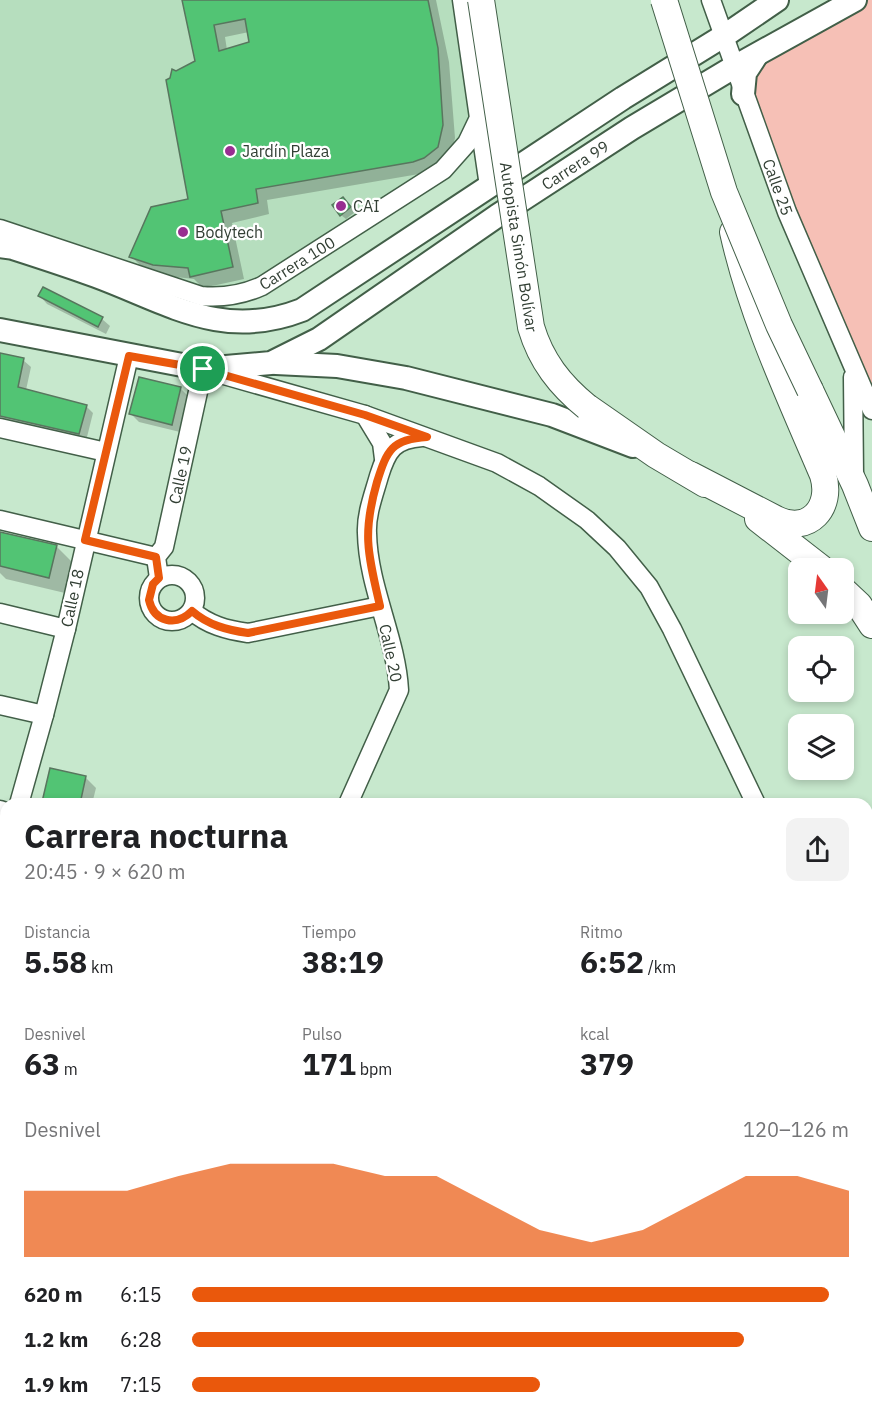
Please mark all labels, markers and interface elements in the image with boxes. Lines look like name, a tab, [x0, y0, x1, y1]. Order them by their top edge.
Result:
street label: Carrera 99	[538, 136, 612, 194]
place label: Jardín Plaza	[242, 141, 330, 161]
marker: Jardín Plaza	[223, 144, 237, 158]
street label: Calle 25	[759, 156, 797, 218]
street label: Autopista Simón Bolívar	[496, 161, 542, 334]
place label: CAI	[353, 196, 380, 216]
marker: CAI	[334, 199, 348, 213]
place label: Bodytech	[195, 222, 263, 242]
marker: Bodytech	[176, 225, 190, 239]
street label: Carrera 100	[255, 232, 339, 294]
pin	[177, 343, 228, 394]
icon: arrive	[186, 352, 219, 385]
street label: Calle 19	[164, 444, 196, 506]
north arrow	[788, 558, 854, 624]
map controls	[788, 558, 854, 780]
street label: Calle 18	[56, 567, 88, 629]
street label: Calle 20	[375, 622, 407, 684]
button: locate	[788, 636, 854, 702]
button: layers	[788, 714, 854, 780]
text: Carrera nocturna	[24, 814, 288, 857]
button: share	[786, 818, 849, 881]
text: 20:45 · 9 × 620 m	[24, 858, 185, 885]
text: Distancia	[24, 922, 90, 942]
text: Tiempo	[302, 922, 356, 942]
text: Ritmo	[580, 922, 623, 942]
text: 5.58	[24, 942, 87, 981]
text: 38:19	[302, 942, 384, 981]
text: 6:52	[580, 942, 644, 981]
text: km	[87, 957, 114, 977]
text: /km	[644, 957, 676, 977]
text: Desnivel	[24, 1024, 85, 1044]
text: Pulso	[302, 1024, 342, 1044]
text: kcal	[580, 1024, 609, 1044]
text: 63	[24, 1044, 60, 1083]
text: 171	[302, 1044, 356, 1083]
text: 379	[580, 1044, 634, 1083]
text: m	[60, 1059, 78, 1079]
text: bpm	[356, 1059, 392, 1079]
text: Desnivel	[24, 1116, 101, 1143]
text: 120–126 m	[743, 1116, 849, 1143]
text: 620 m	[24, 1281, 83, 1308]
text: 6:15	[120, 1281, 162, 1308]
text: 1.2 km	[24, 1326, 88, 1353]
text: 6:28	[120, 1326, 162, 1353]
text: 1.9 km	[24, 1371, 88, 1398]
text: 7:15	[120, 1371, 162, 1398]

